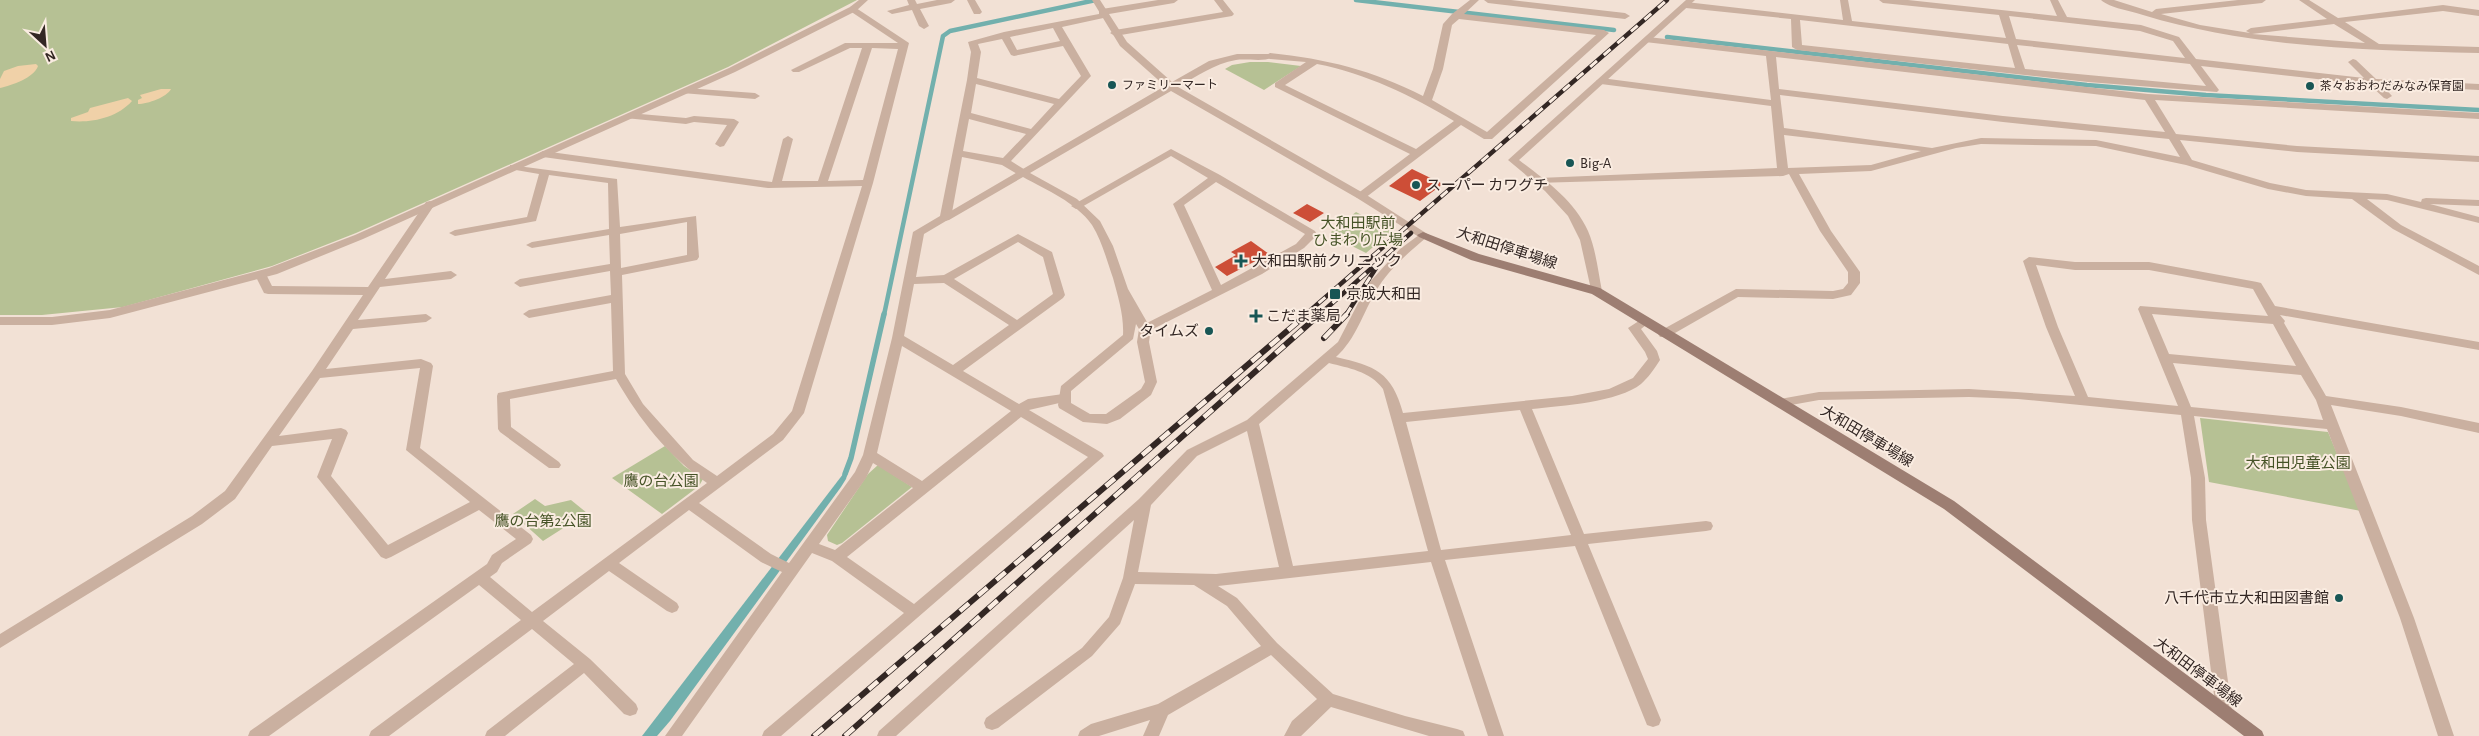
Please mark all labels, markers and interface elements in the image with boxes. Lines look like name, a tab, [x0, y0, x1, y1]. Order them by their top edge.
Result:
north arrow	[20, 20, 70, 70]
text: N	[43, 47, 58, 64]
marker: ファミリーマート	[1106, 79, 1118, 91]
place label: ファミリーマート	[1122, 79, 1218, 91]
place label: 茶々おおわだみなみ保育園	[2320, 79, 2464, 92]
marker: 茶々おおわだみなみ保育園	[2304, 80, 2316, 92]
place label: Big-A	[1580, 156, 1612, 171]
marker: Big-A	[1564, 157, 1576, 169]
place label: スーパー カワグチ	[1426, 177, 1548, 193]
marker: スーパー カワグチ	[1410, 179, 1422, 191]
park label: 大和田駅前 ひまわり広場	[1313, 215, 1403, 248]
street label: 大和田停車場線	[1455, 224, 1559, 272]
place label: 大和田駅前クリニック	[1252, 253, 1402, 269]
marker: 大和田駅前クリニック	[1234, 254, 1248, 268]
place label: 京成大和田	[1346, 286, 1421, 302]
marker: 京成大和田	[1328, 287, 1342, 301]
place label: こだま薬局	[1266, 308, 1341, 324]
marker: こだま薬局	[1250, 310, 1262, 322]
place label: タイムズ	[1139, 323, 1199, 339]
marker: タイムズ	[1203, 325, 1215, 337]
street label: 大和田停車場線	[1818, 402, 1916, 470]
park label: 大和田児童公園	[2245, 455, 2351, 471]
park label: 鷹の台公園	[623, 473, 699, 489]
park label: 鷹の台第2公園	[495, 513, 591, 529]
place label: 八千代市立大和田図書館	[2164, 589, 2329, 606]
marker: 八千代市立大和田図書館	[2333, 592, 2345, 604]
street label: 大和田停車場線	[2151, 634, 2245, 710]

